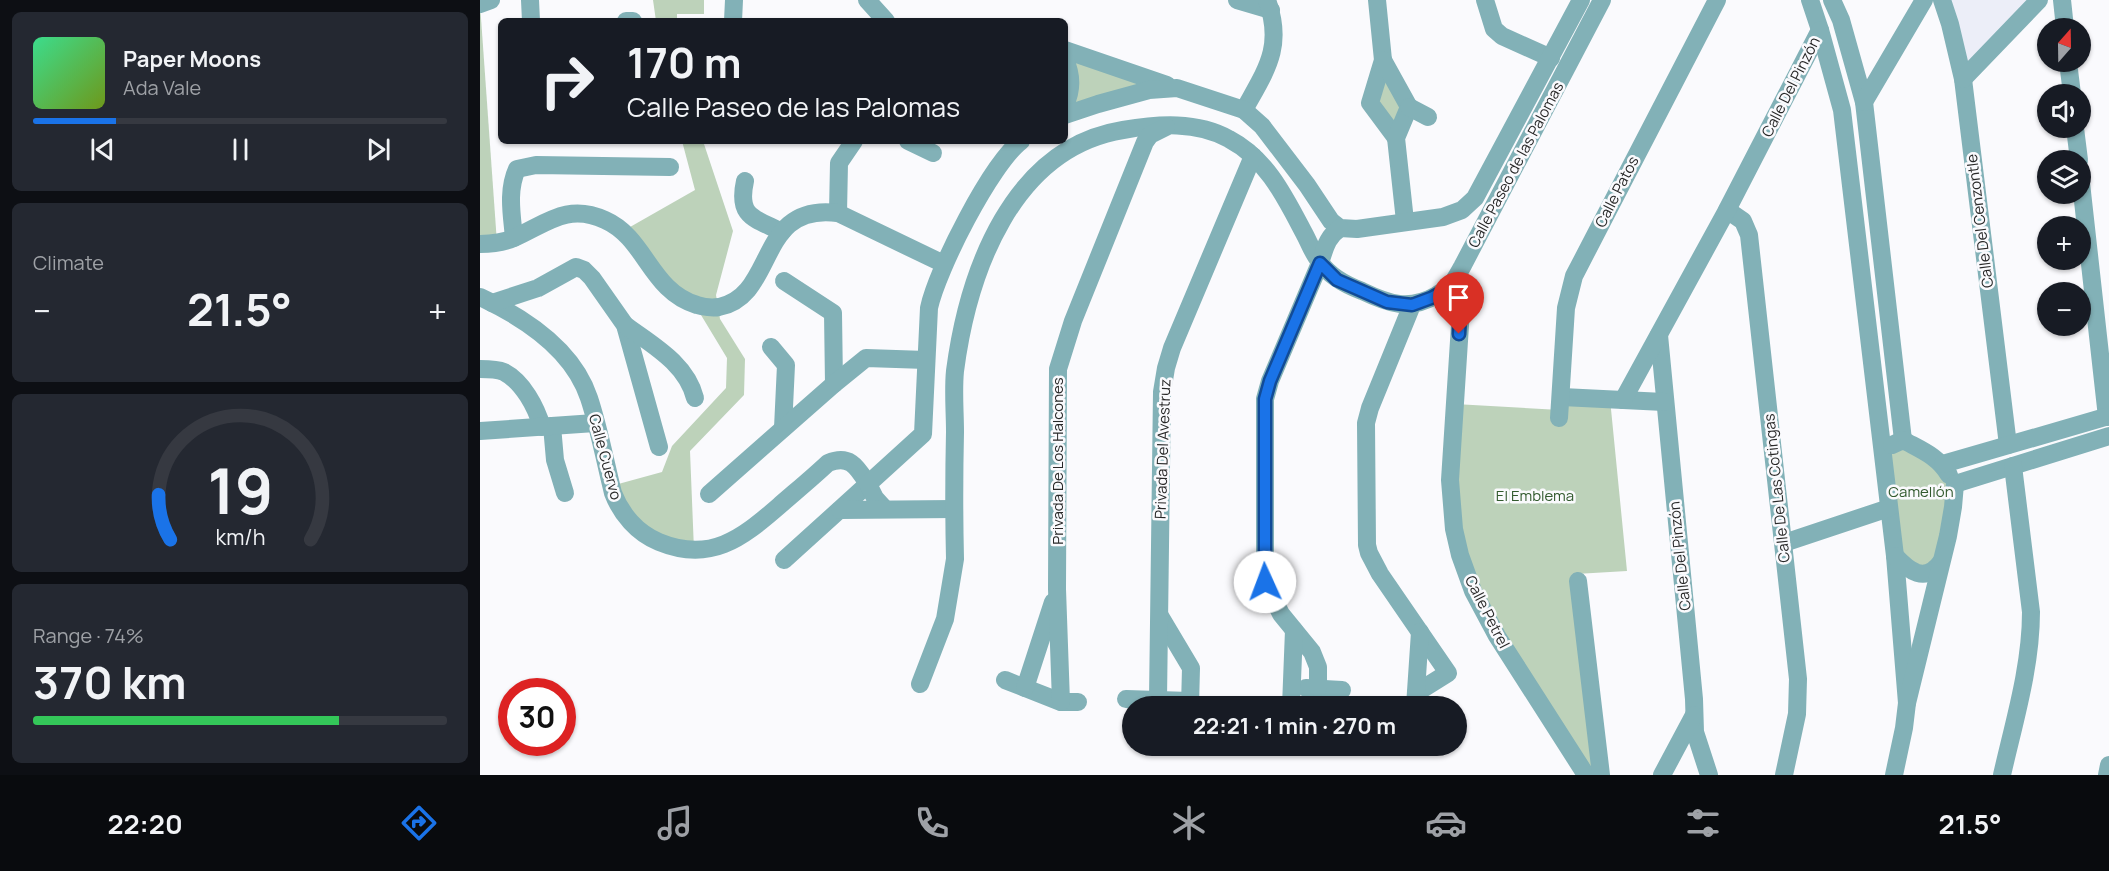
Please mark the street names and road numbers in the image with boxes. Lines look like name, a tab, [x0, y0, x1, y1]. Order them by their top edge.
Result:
street label: Calle Del Pinzón	[1756, 33, 1825, 140]
street label: Calle Paseo de las Palomas	[1463, 78, 1568, 251]
street label: Calle Patos	[1590, 152, 1644, 231]
street label: Calle Del Cenzontle	[1961, 153, 1998, 289]
street label: Privada De Los Halcones	[1047, 377, 1068, 545]
street label: Privada Del Avestruz	[1150, 379, 1175, 519]
street label: Calle Cuervo	[584, 412, 627, 502]
street label: Calle De Las Cotingas	[1758, 412, 1795, 564]
street label: Calle Del Pinzón	[1663, 500, 1696, 612]
street label: Calle Petrel	[1460, 572, 1515, 652]

